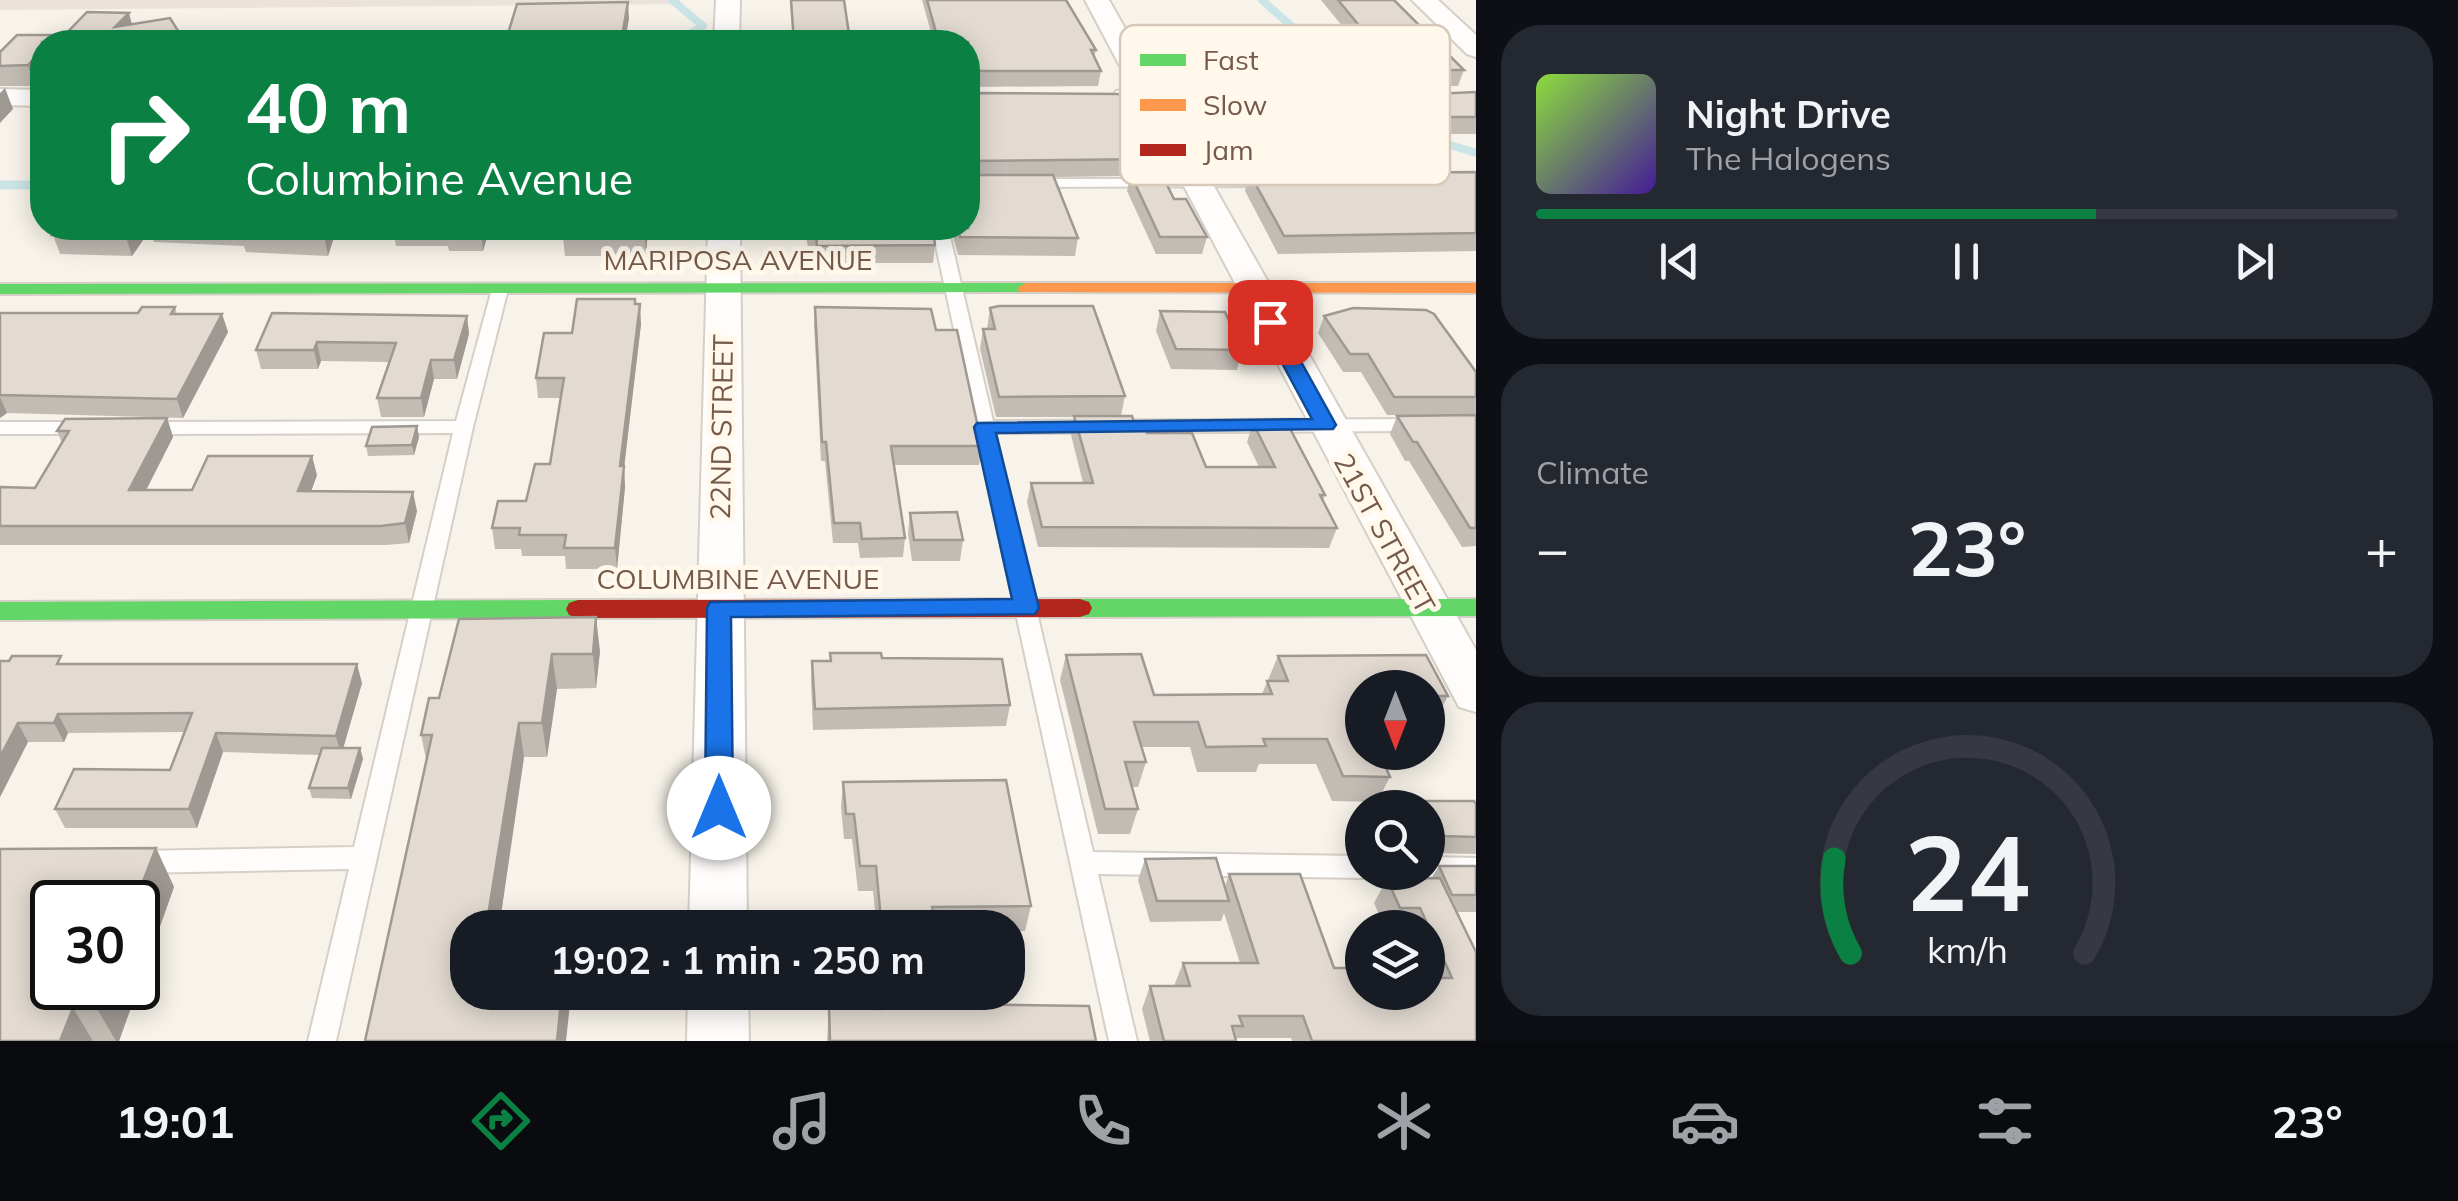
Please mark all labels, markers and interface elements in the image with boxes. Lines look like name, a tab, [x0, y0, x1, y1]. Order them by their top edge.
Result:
legend	[1120, 25, 1450, 185]
text: Fast	[1203, 42, 1259, 77]
text: 40 m	[245, 63, 411, 151]
icon: right	[80, 70, 210, 200]
text: Slow	[1203, 87, 1267, 122]
text: Night Drive	[1686, 90, 1891, 138]
text: Jam	[1203, 132, 1254, 167]
text: The Halogens	[1686, 138, 1891, 178]
text: Columbine Avenue	[245, 150, 633, 206]
icon: previous	[1652, 234, 1707, 289]
icon: pause	[1939, 234, 1994, 289]
icon: next	[2227, 234, 2282, 289]
street label: MARIPOSA AVENUE	[603, 242, 873, 277]
pin	[1228, 280, 1313, 365]
icon: arrive	[1243, 295, 1298, 350]
street label: 22ND STREET	[702, 334, 740, 520]
street label: 21ST STREET	[1327, 447, 1443, 619]
text: Climate	[1536, 452, 1649, 492]
text: 23°	[1908, 501, 2026, 595]
text: −	[1536, 514, 1569, 583]
text: +	[2365, 514, 2398, 583]
street label: COLUMBINE AVENUE	[596, 561, 880, 596]
north arrow	[1345, 670, 1445, 770]
map controls	[1345, 670, 1445, 1010]
position arrow	[667, 756, 771, 860]
button: search	[1345, 790, 1445, 890]
text: 24	[1905, 806, 2029, 937]
speed limit sign: 30	[30, 880, 160, 1010]
button: layers	[1345, 910, 1445, 1010]
text: km/h	[1927, 927, 2007, 972]
text: 19:02 · 1 min · 250 m	[550, 936, 925, 984]
icon: directions	[466, 1086, 536, 1156]
icon: music	[767, 1086, 837, 1156]
icon: phone	[1068, 1086, 1138, 1156]
icon: climate	[1369, 1086, 1439, 1156]
icon: car	[1670, 1086, 1740, 1156]
icon: filters	[1970, 1086, 2040, 1156]
text: 19:01	[115, 1093, 235, 1149]
text: 23°	[2271, 1093, 2343, 1149]

